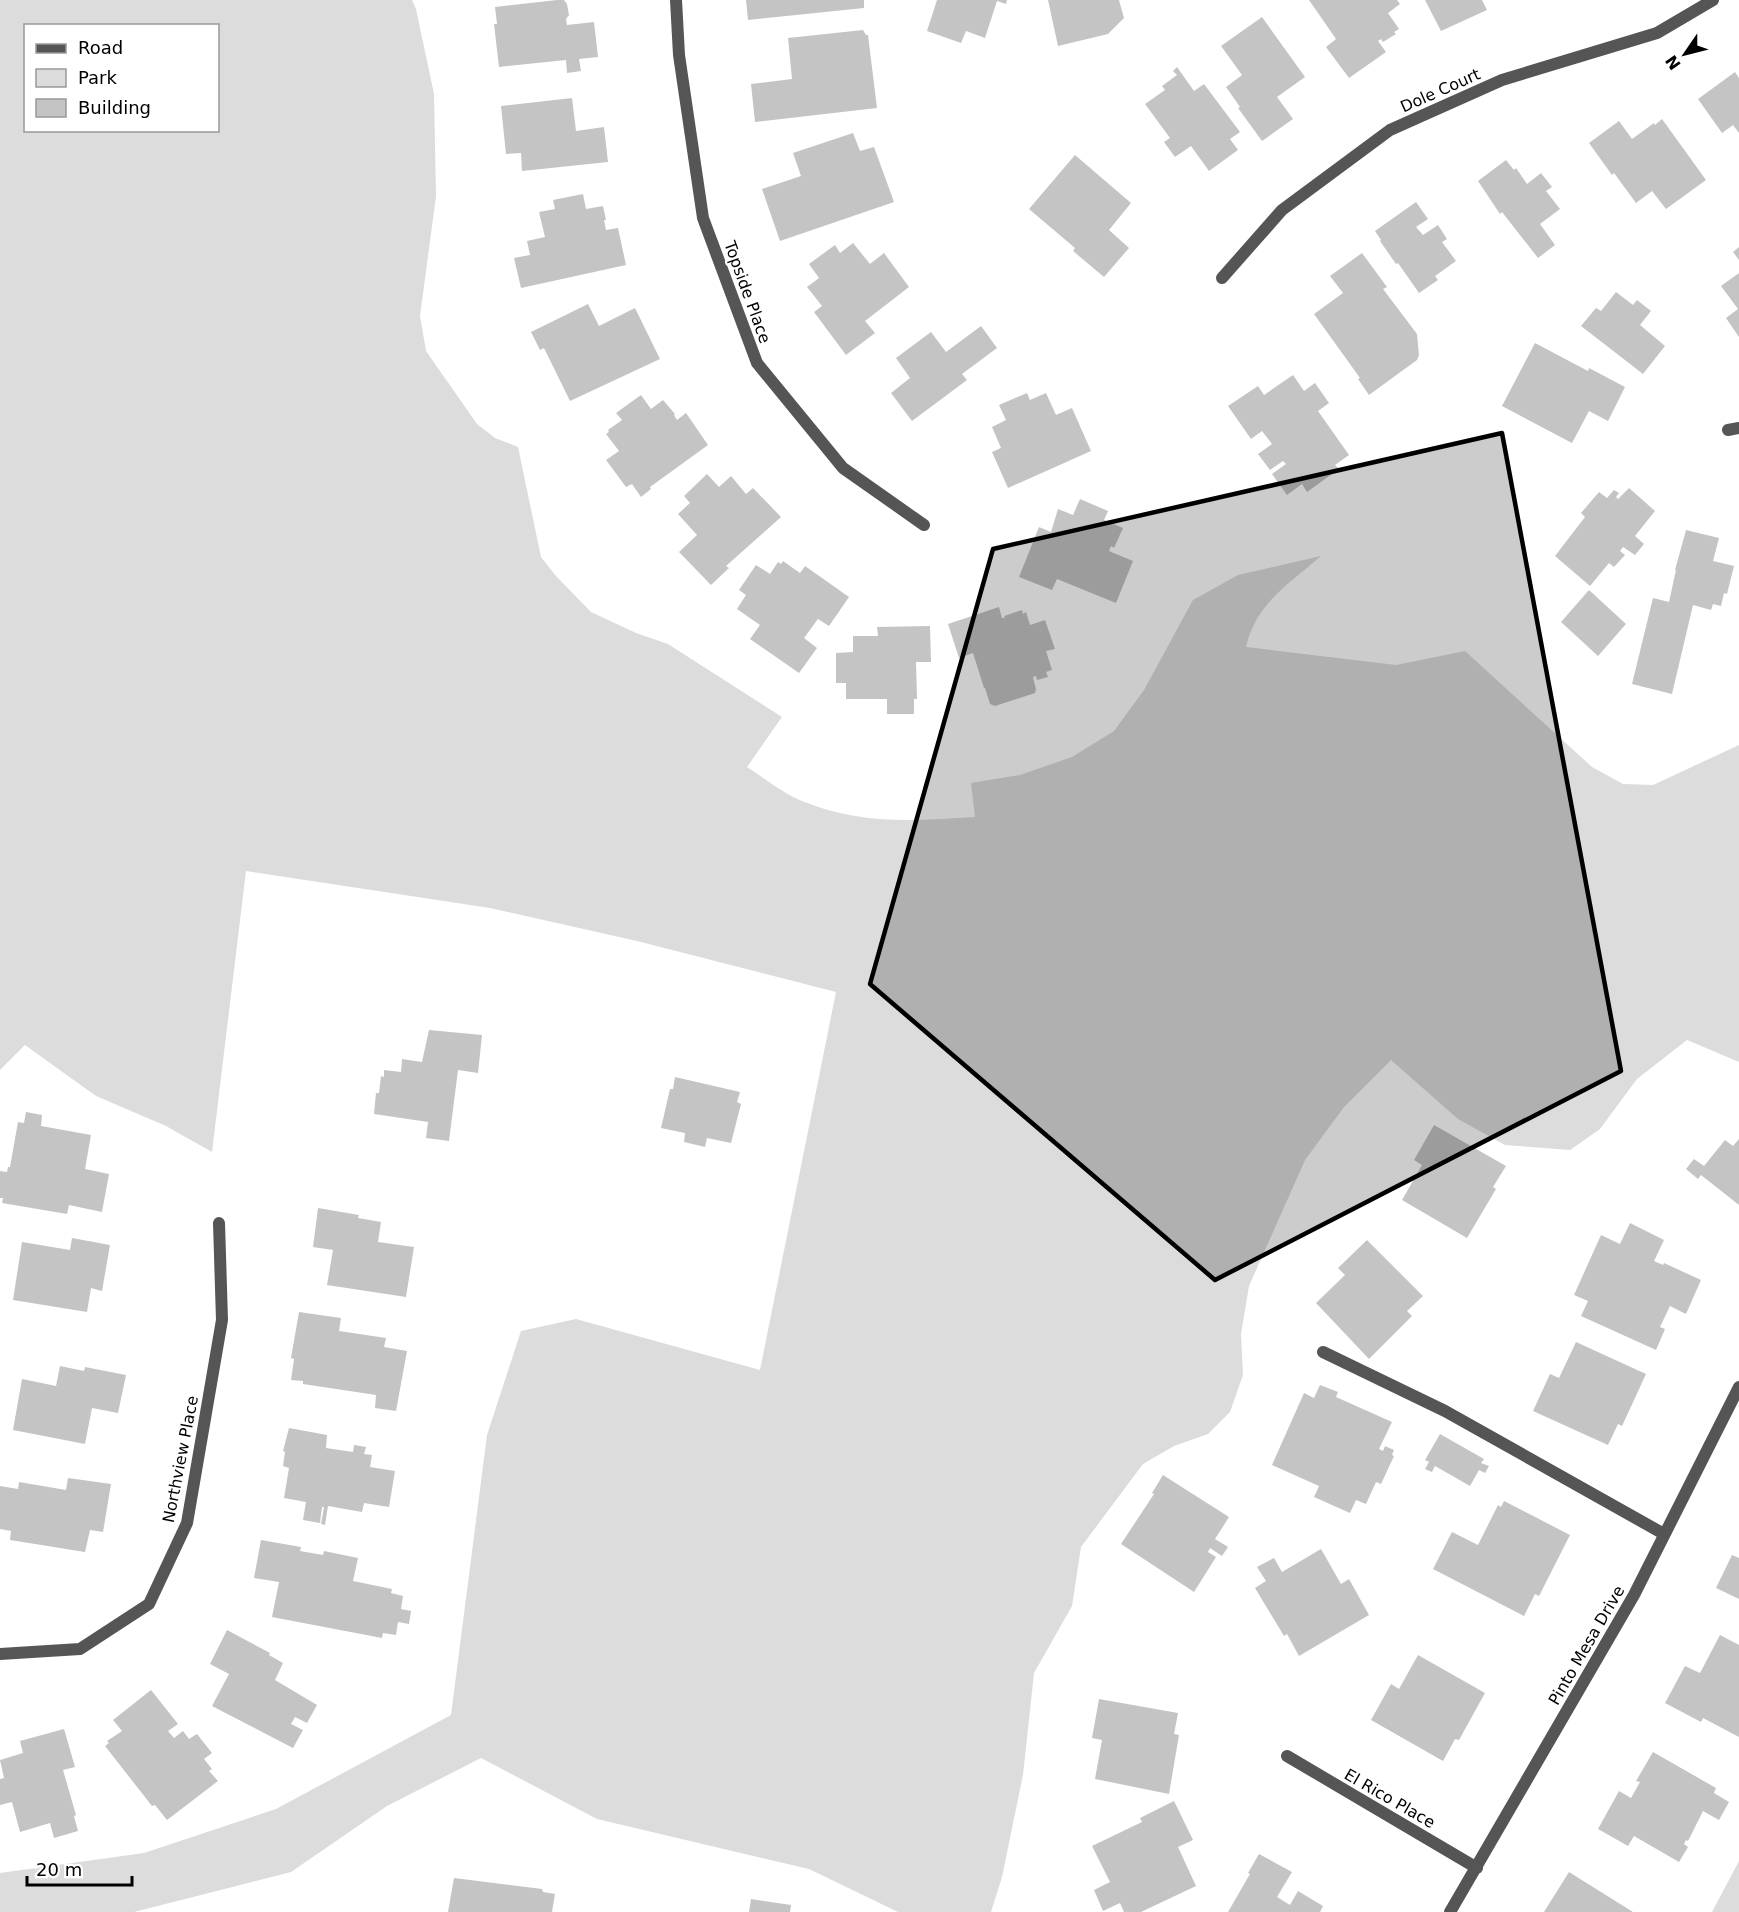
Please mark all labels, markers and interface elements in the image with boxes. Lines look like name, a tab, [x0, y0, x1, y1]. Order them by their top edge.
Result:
legend	[24, 24, 219, 132]
north arrow	[1655, 24, 1715, 84]
text: Road	[78, 37, 123, 58]
text: N	[1662, 51, 1685, 73]
street label: Dole Court	[1397, 64, 1483, 117]
text: Park	[78, 67, 117, 88]
text: Building	[78, 97, 151, 118]
street label: Topside Place	[720, 238, 775, 346]
street label: Northview Place	[159, 1394, 202, 1524]
street label: Pinto Mesa Drive	[1545, 1582, 1628, 1708]
street label: El Rico Place	[1341, 1765, 1438, 1832]
scale bar	[27, 1849, 132, 1887]
text: 20 m	[36, 1859, 82, 1880]

